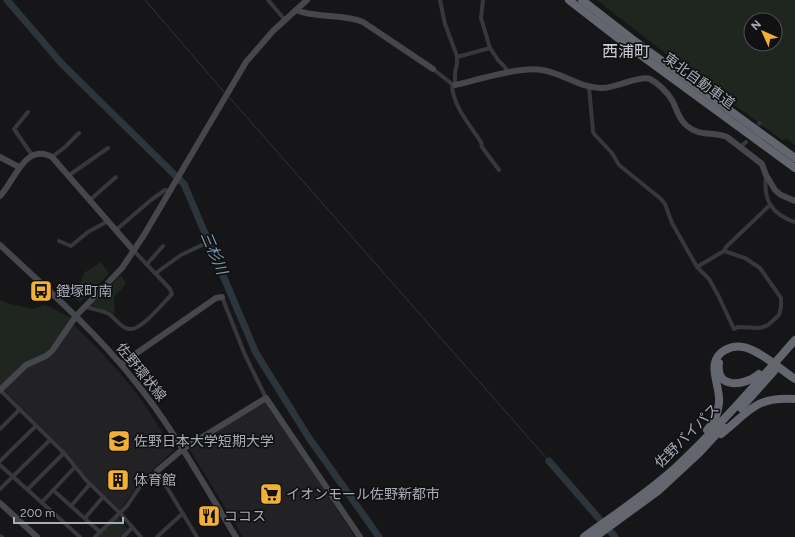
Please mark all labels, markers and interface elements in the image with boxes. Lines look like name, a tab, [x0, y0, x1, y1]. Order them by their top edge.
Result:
north arrow	[743, 12, 783, 52]
text: N	[749, 18, 764, 33]
district label: 西浦町	[602, 42, 650, 61]
street label: 東北自動車道	[660, 49, 738, 113]
water label: 三杉川	[197, 229, 232, 279]
bus stop icon: 鐙塚町南	[28, 278, 54, 304]
place label: 鐙塚町南	[56, 283, 112, 300]
street label: 佐野環状線	[112, 339, 170, 405]
street label: 佐野バイパス	[651, 400, 723, 472]
school or university icon: 佐野日本大学短期大学	[106, 428, 132, 454]
place label: 佐野日本大学短期大学	[134, 433, 274, 450]
building icon: 体育館	[105, 467, 131, 493]
place label: 体育館	[134, 472, 176, 489]
supermarket icon: イオンモール佐野新都市	[258, 481, 284, 507]
place label: イオンモール佐野新都市	[286, 486, 440, 503]
scale bar	[14, 499, 123, 525]
restaurant icon: ココス	[196, 503, 222, 529]
text: 200 m	[20, 506, 55, 520]
place label: ココス	[224, 508, 266, 525]

